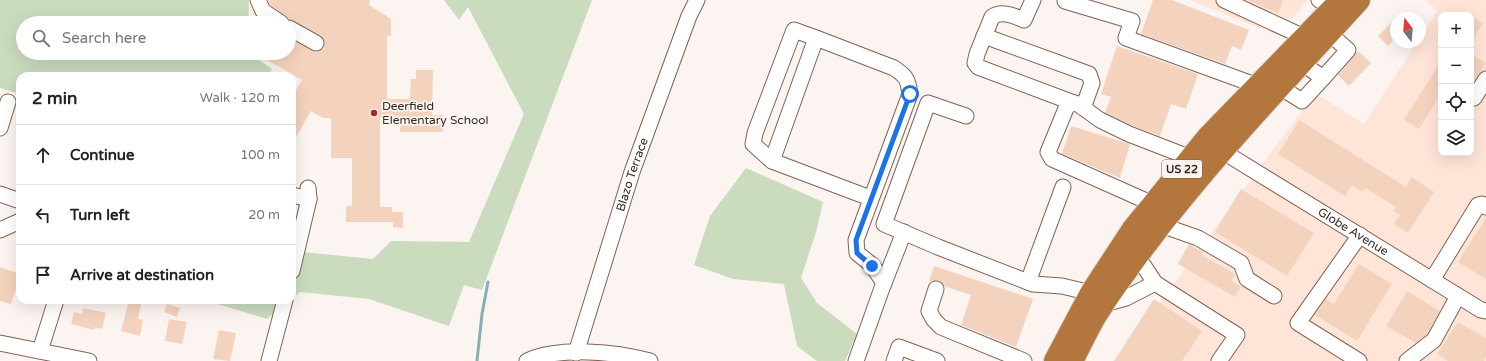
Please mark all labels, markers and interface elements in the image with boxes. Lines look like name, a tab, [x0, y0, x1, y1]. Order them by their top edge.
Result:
north arrow	[1390, 12, 1426, 48]
map controls	[1438, 12, 1474, 156]
button: +	[1438, 12, 1474, 48]
search box	[16, 16, 296, 60]
icon: search	[30, 27, 52, 49]
text: Search here	[62, 29, 146, 47]
button: −	[1438, 48, 1474, 84]
button: locate	[1438, 84, 1474, 120]
route start	[901, 85, 919, 103]
text: 2 min	[32, 88, 77, 109]
text: Walk · 120 m	[200, 90, 280, 106]
place label: Deerfield Elementary School	[382, 99, 489, 127]
marker: Deerfield Elementary School	[369, 108, 379, 118]
button: layers	[1438, 120, 1474, 156]
street label: Blazo Terrace	[613, 136, 651, 213]
icon: ahead	[32, 144, 54, 166]
text: Continue	[70, 146, 134, 164]
text: 100 m	[240, 147, 280, 163]
road number: US 22	[1162, 160, 1202, 178]
icon: left	[32, 204, 54, 226]
street label: Globe Avenue	[1316, 205, 1391, 259]
text: Turn left	[70, 206, 130, 224]
text: 20 m	[248, 207, 280, 223]
route end	[863, 257, 881, 275]
icon: arrive	[32, 264, 54, 286]
text: Arrive at destination	[70, 266, 214, 284]

